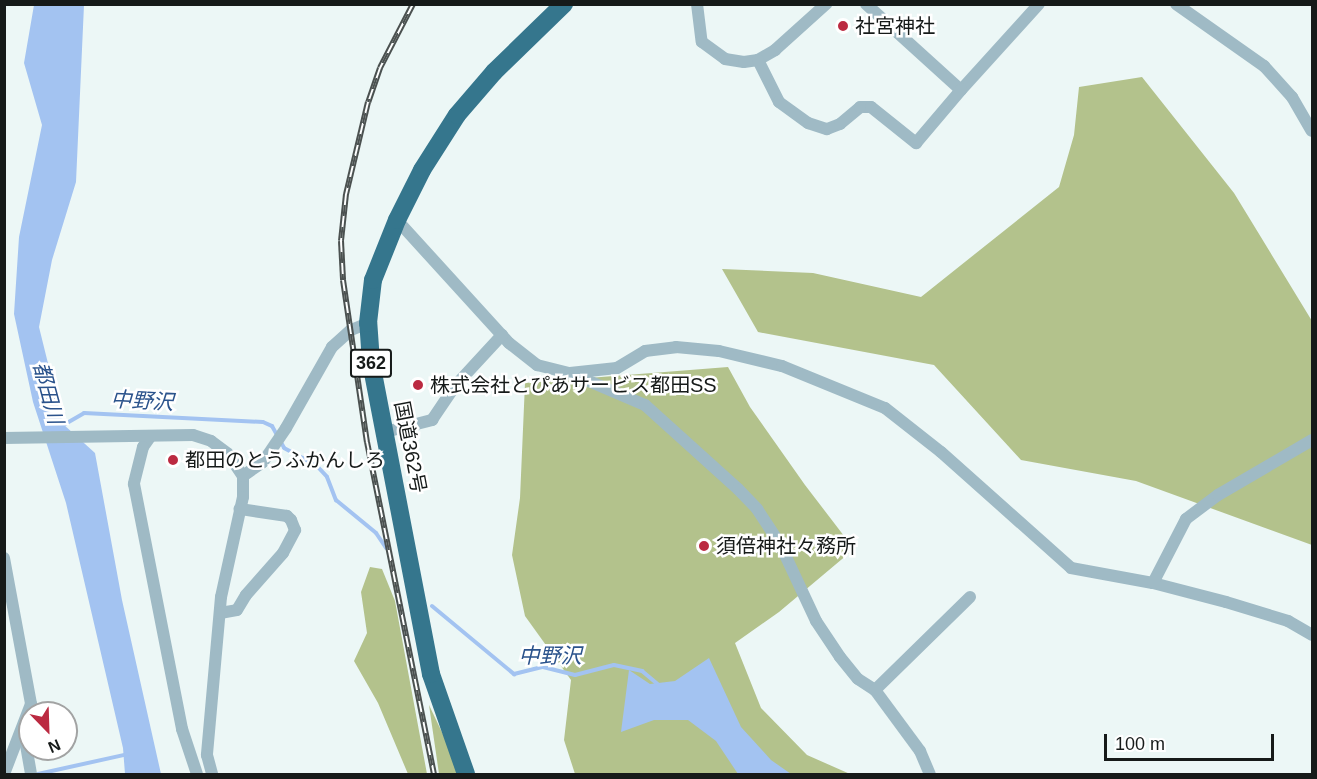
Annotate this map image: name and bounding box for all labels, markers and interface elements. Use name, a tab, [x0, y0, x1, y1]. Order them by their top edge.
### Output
place label: 社宮神社	[855, 14, 935, 38]
marker: 社宮神社	[836, 19, 850, 33]
road number: 362	[348, 348, 394, 378]
water label: 都田川	[28, 359, 68, 427]
place label: 株式会社とぴあサービス都田SS	[430, 373, 717, 397]
marker: 株式会社とぴあサービス都田SS	[411, 378, 425, 392]
water label: 中野沢	[110, 387, 174, 415]
street label: 国道362号	[389, 399, 431, 495]
place label: 都田のとうふかんしろ	[185, 448, 385, 472]
marker: 都田のとうふかんしろ	[166, 453, 180, 467]
place label: 須倍神社々務所	[716, 534, 856, 558]
marker: 須倍神社々務所	[697, 539, 711, 553]
water label: 中野沢	[519, 643, 581, 669]
north arrow	[18, 701, 78, 761]
scale bar	[1107, 722, 1276, 760]
text: 100 m	[1115, 734, 1165, 754]
text: N	[46, 736, 63, 756]

